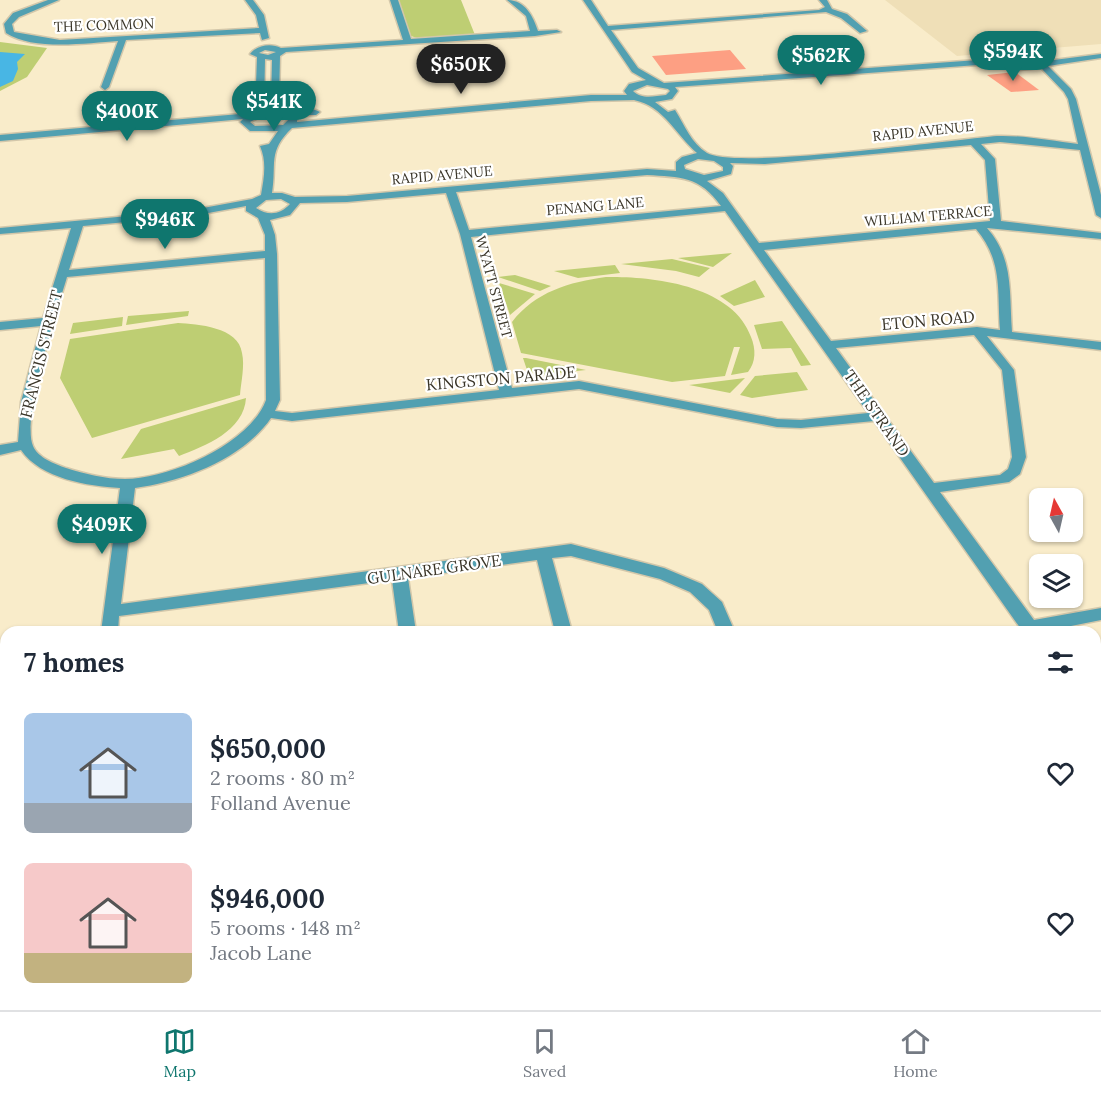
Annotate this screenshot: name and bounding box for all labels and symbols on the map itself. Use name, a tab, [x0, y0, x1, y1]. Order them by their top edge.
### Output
street label: THE COMMON	[54, 14, 155, 36]
pin: $594K	[971, 31, 1055, 82]
pin: $562K	[779, 35, 863, 86]
pin: $650K	[419, 44, 503, 95]
pin: $541K	[232, 81, 316, 132]
pin: $400K	[85, 91, 169, 142]
street label: RAPID AVENUE	[872, 117, 975, 145]
street label: RAPID AVENUE	[391, 162, 494, 188]
street label: PENANG LANE	[545, 193, 645, 219]
pin: $946K	[123, 199, 207, 250]
street label: WILLIAM TERRACE	[863, 201, 993, 231]
street label: WYATT STREET	[472, 234, 516, 340]
street label: FRANCIS STREET	[15, 288, 67, 420]
street label: ETON ROAD	[880, 306, 976, 334]
street label: KINGSTON PARADE	[425, 361, 577, 395]
street label: THE STRAND	[840, 366, 914, 460]
north arrow	[1029, 488, 1083, 542]
pin: $409K	[60, 504, 144, 555]
street label: GULNARE GROVE	[366, 550, 502, 588]

